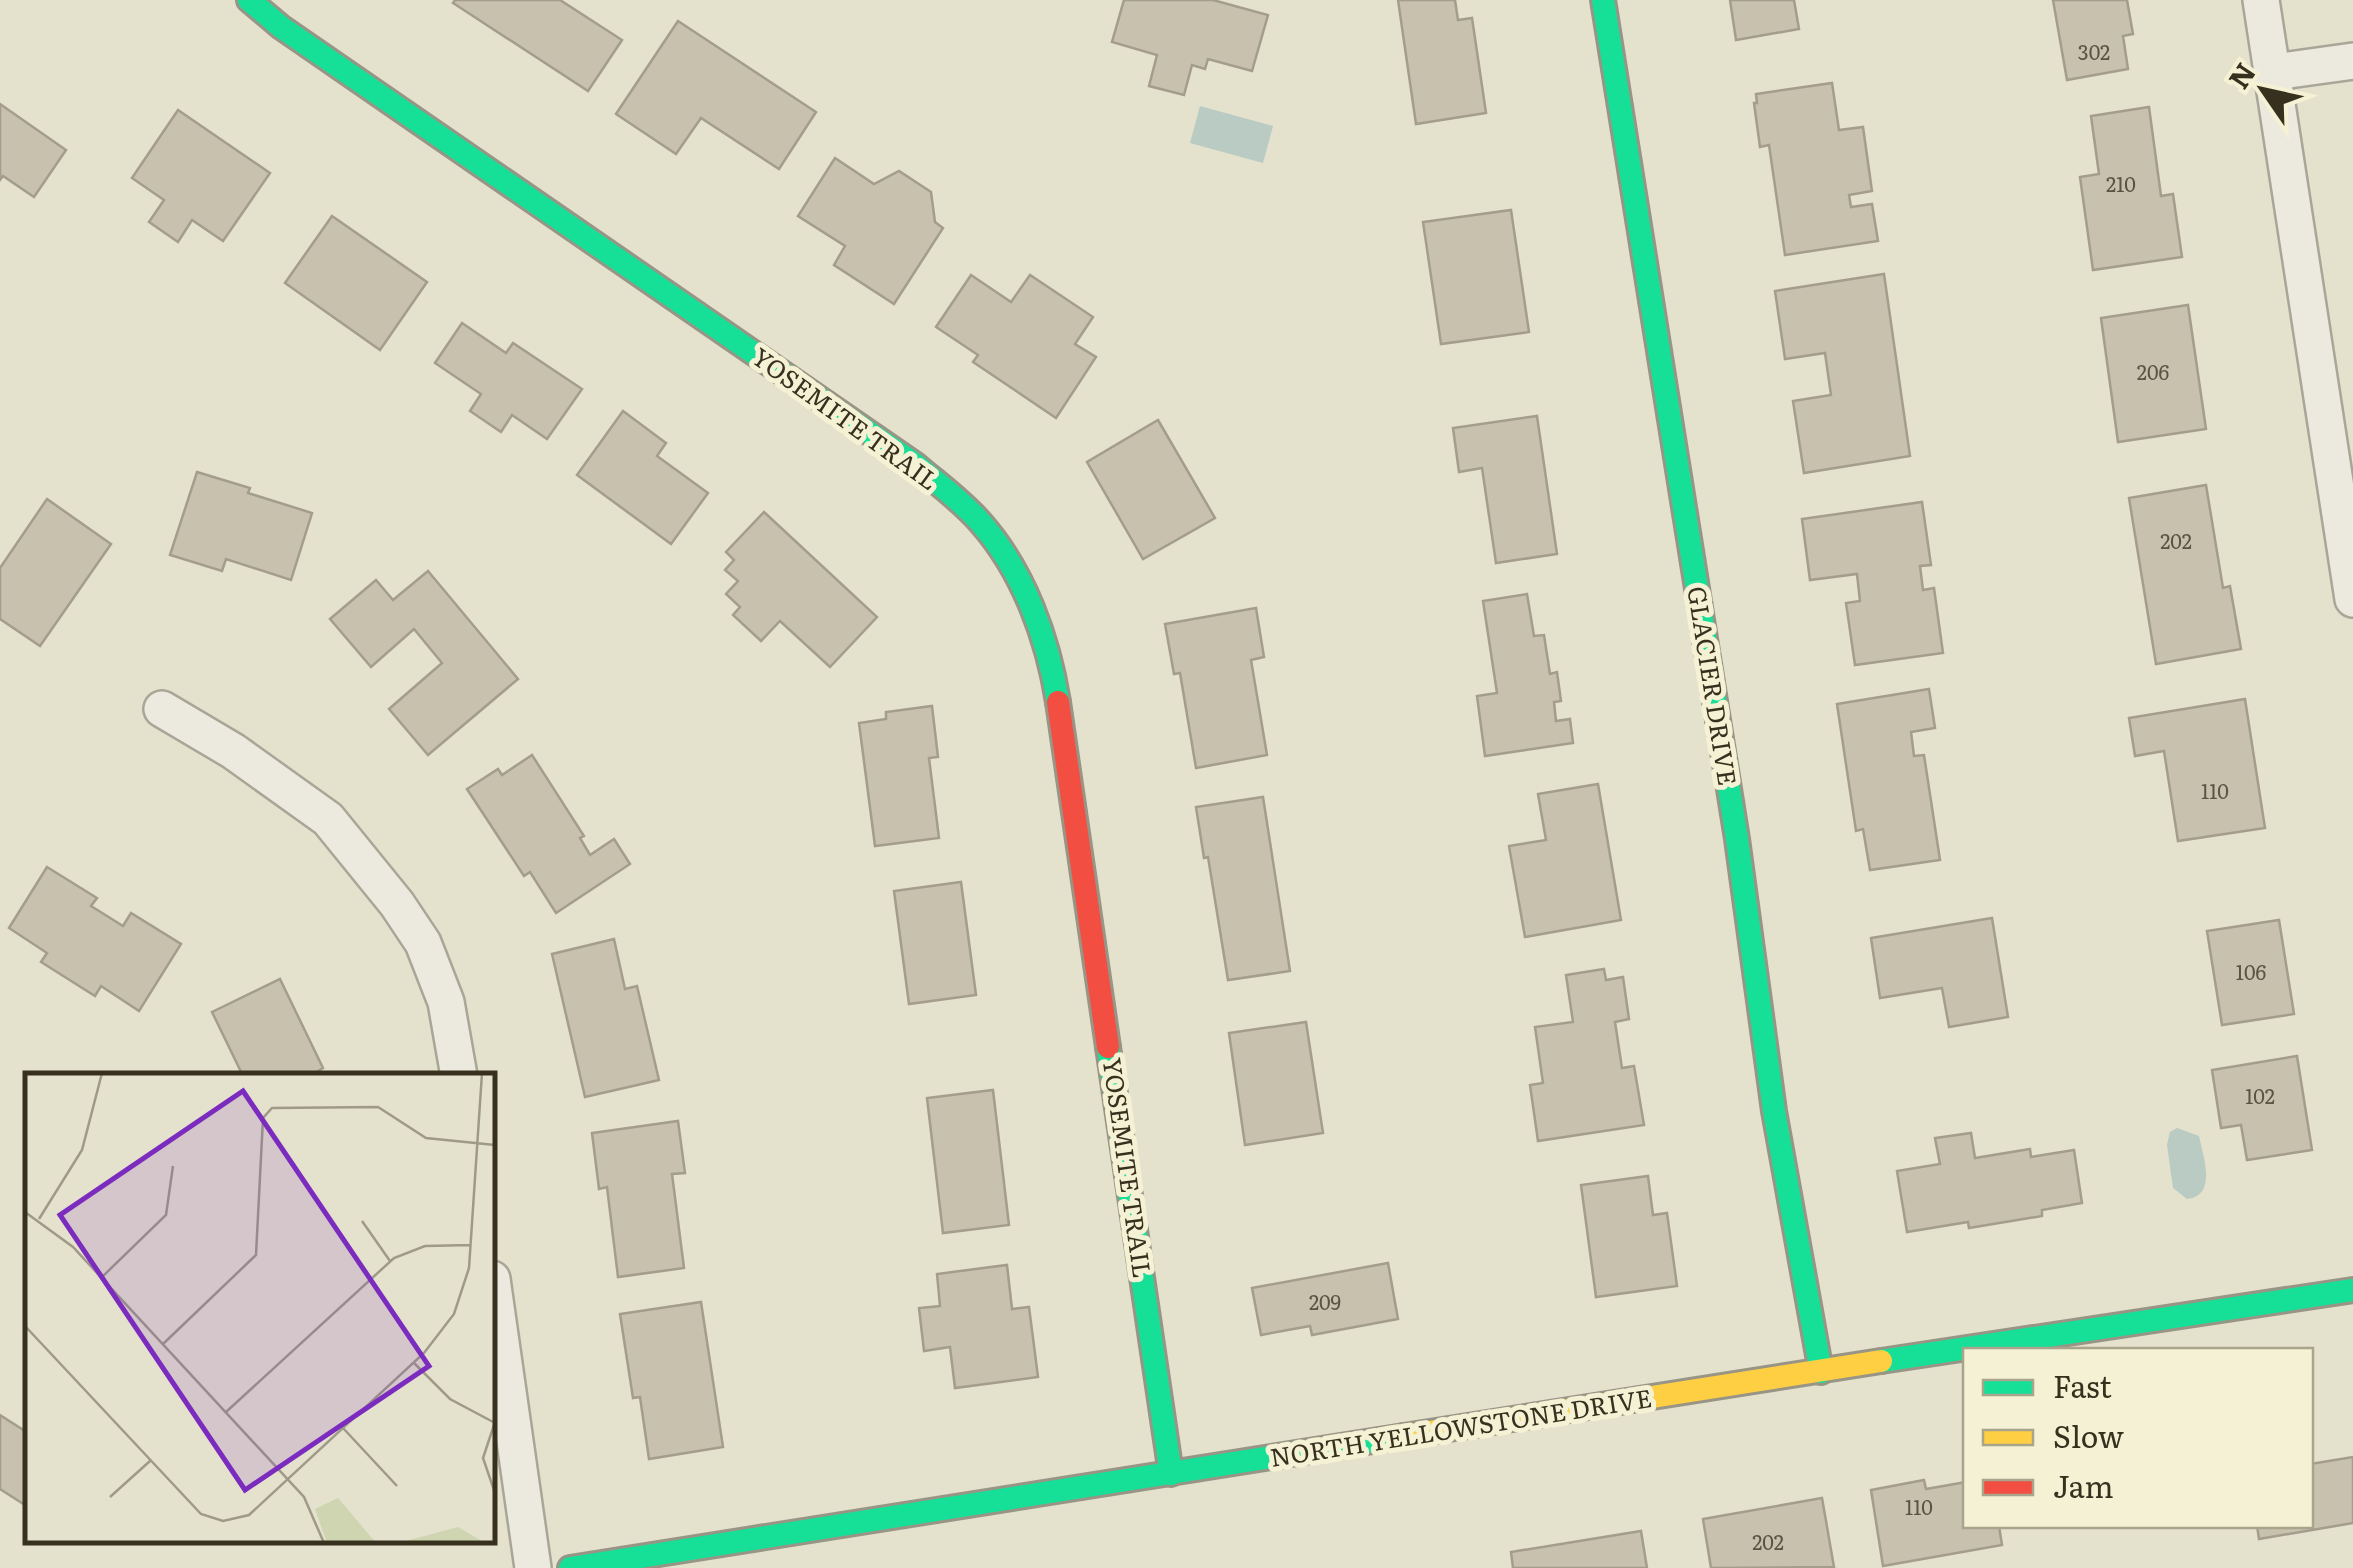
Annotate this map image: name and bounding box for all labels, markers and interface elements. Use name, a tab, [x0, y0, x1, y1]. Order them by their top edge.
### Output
house number: 302	[2078, 36, 2110, 66]
north arrow	[2213, 40, 2313, 140]
text: N	[2217, 53, 2265, 96]
house number: 210	[2106, 168, 2136, 198]
street label: YOSEMITE TRAIL	[745, 337, 947, 498]
house number: 206	[2137, 356, 2169, 386]
house number: 202	[2160, 525, 2192, 555]
street label: GLACIER DRIVE	[1679, 584, 1747, 788]
house number: 110	[2201, 775, 2229, 805]
house number: 106	[2236, 956, 2266, 986]
street label: YOSEMITE TRAIL	[1095, 1055, 1162, 1280]
inset map	[25, 1073, 495, 1543]
house number: 102	[2245, 1080, 2275, 1110]
house number: 209	[1309, 1286, 1341, 1316]
legend	[1963, 1348, 2313, 1528]
text: Fast	[2053, 1363, 2112, 1407]
street label: NORTH YELLOWSTONE DRIVE	[1267, 1378, 1654, 1475]
text: Slow	[2053, 1413, 2124, 1457]
text: Jam	[2053, 1463, 2113, 1507]
house number: 110	[1905, 1491, 1933, 1521]
house number: 202	[1752, 1526, 1784, 1556]

